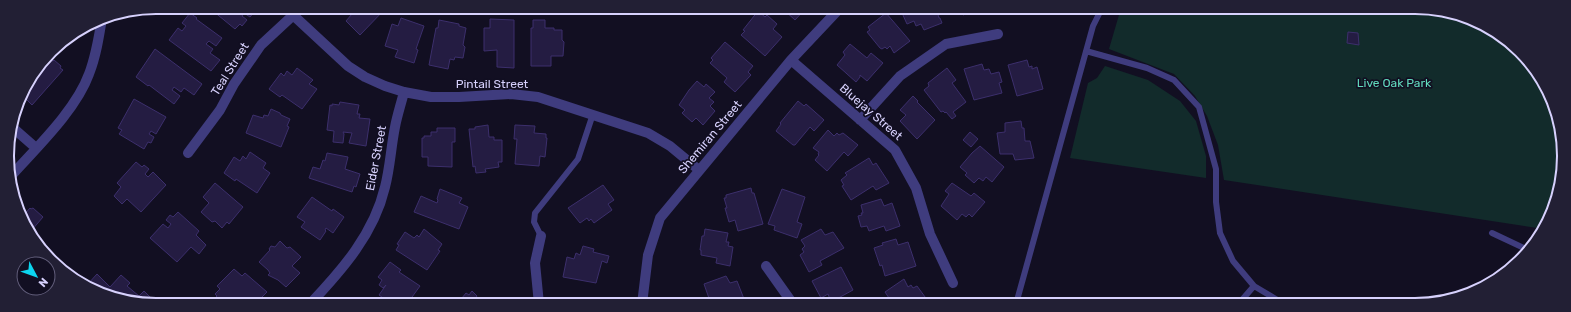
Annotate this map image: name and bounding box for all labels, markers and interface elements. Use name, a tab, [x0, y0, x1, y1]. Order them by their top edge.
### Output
street label: Teal Street	[208, 40, 252, 98]
park label: Live Oak Park	[1357, 76, 1432, 90]
street label: Pintail Street	[456, 77, 529, 91]
street label: Bluejay Street	[837, 81, 905, 143]
street label: Shemiran Street	[675, 97, 745, 176]
street label: Eider Street	[363, 124, 389, 192]
north arrow	[16, 256, 56, 296]
text: N	[36, 275, 51, 290]

